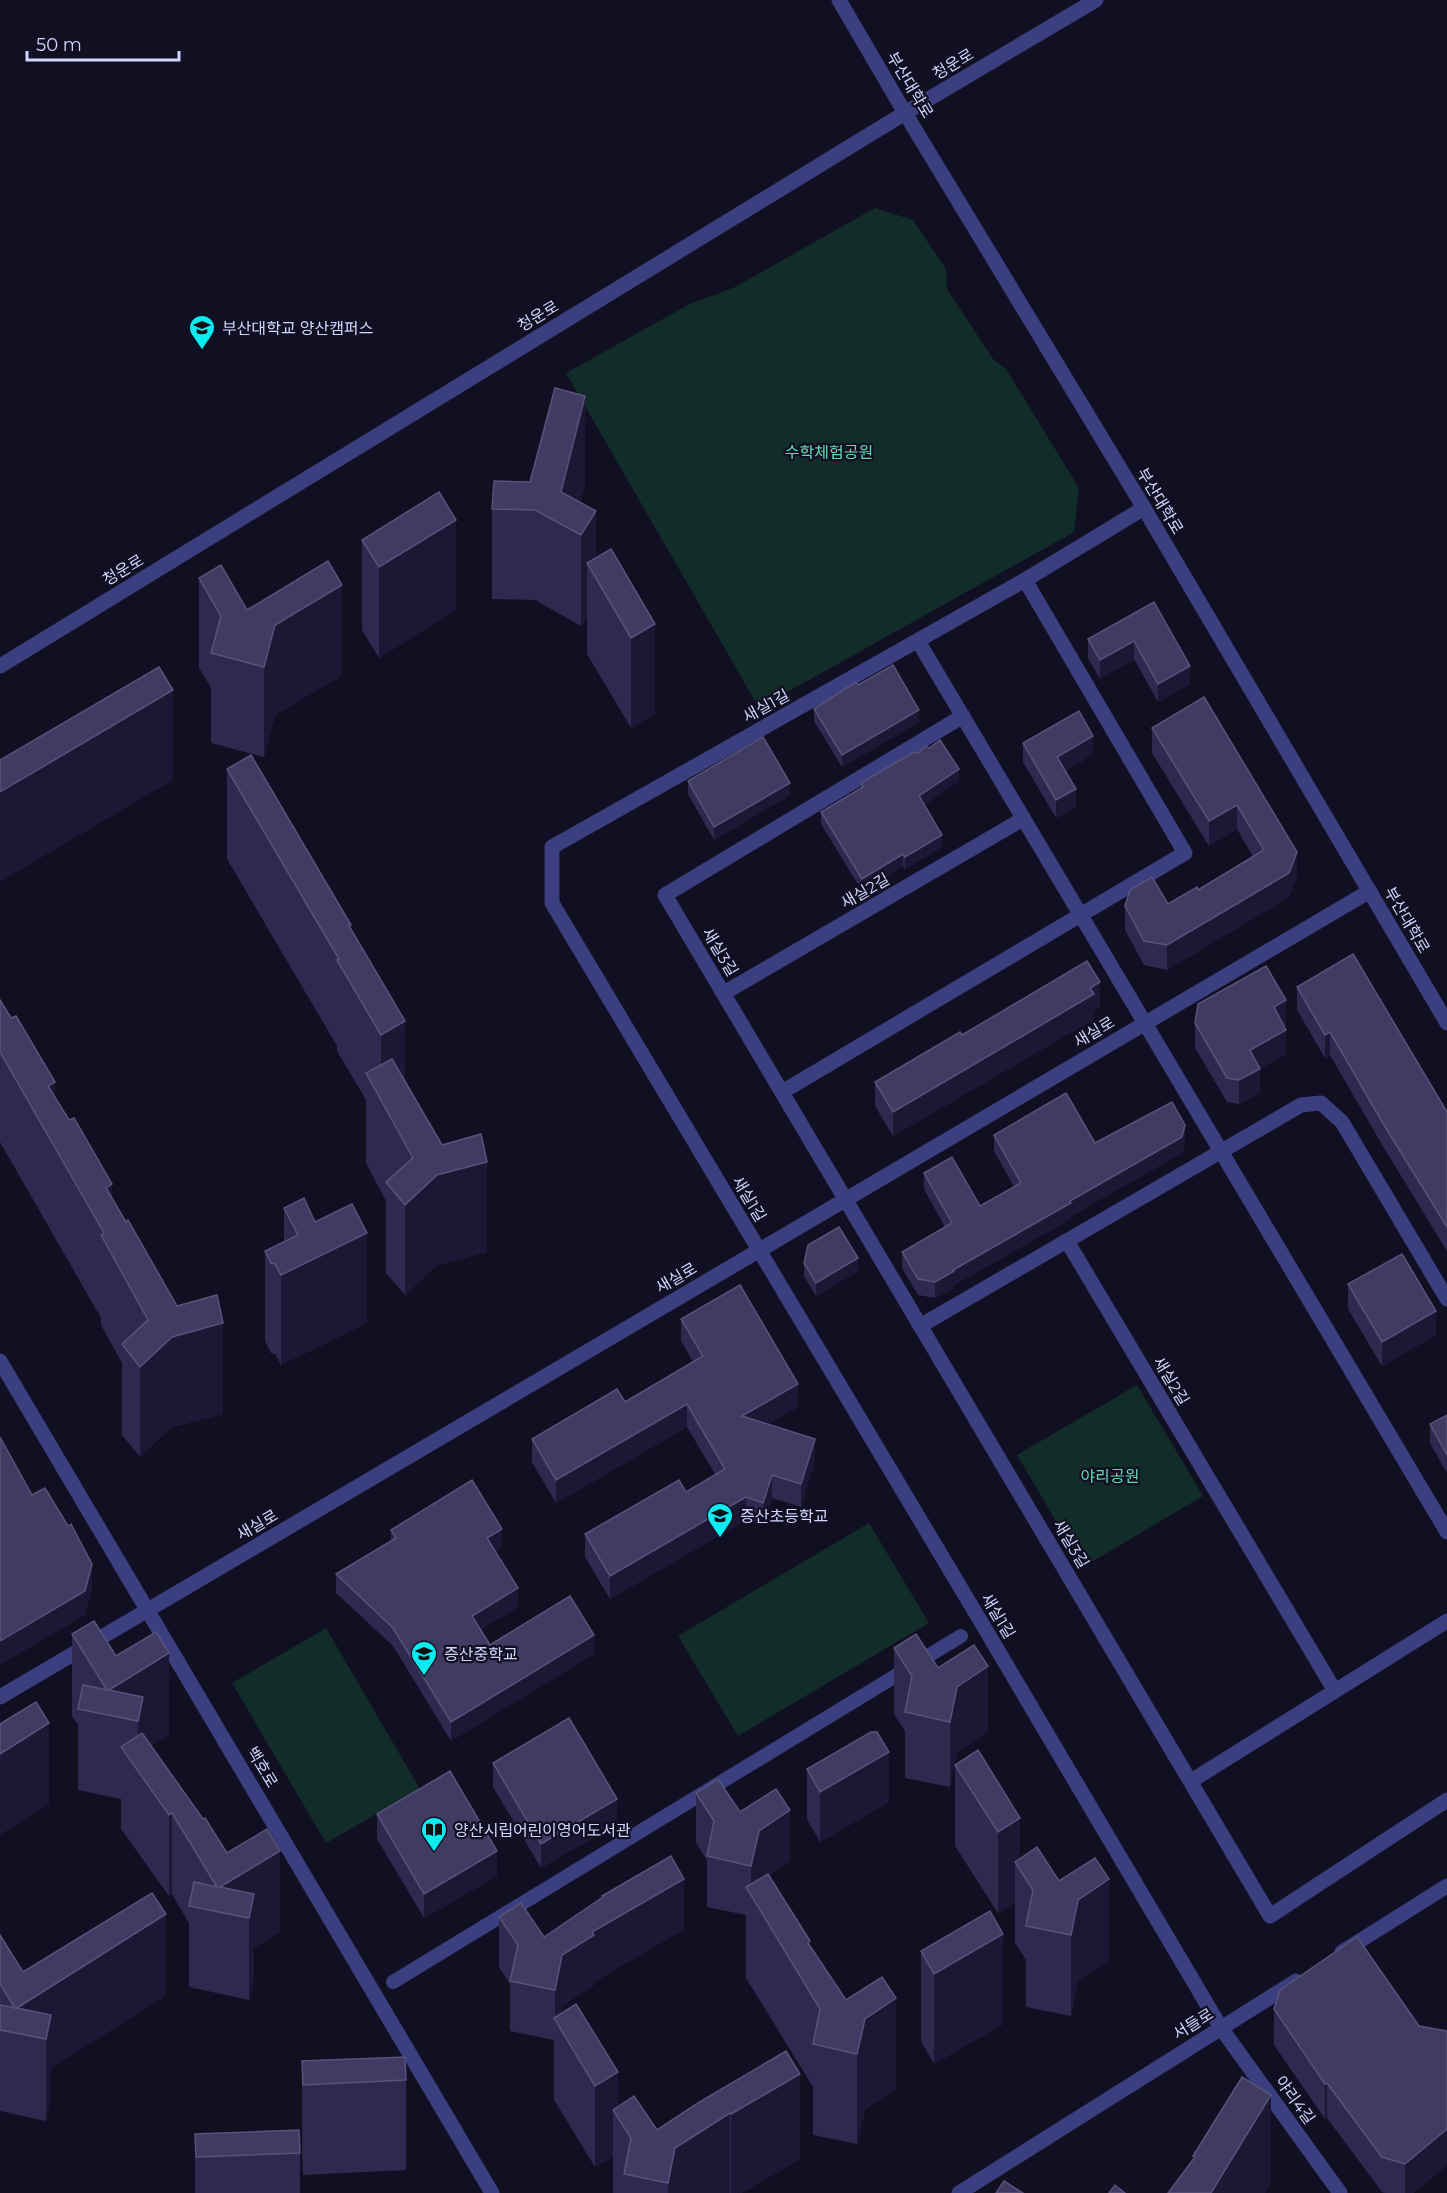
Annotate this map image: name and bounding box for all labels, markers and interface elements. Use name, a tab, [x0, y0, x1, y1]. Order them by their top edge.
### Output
scale bar	[27, 24, 178, 62]
text: 50 m	[36, 34, 82, 56]
street label: 청운로	[929, 44, 977, 84]
street label: 부산대학로	[883, 49, 937, 122]
street label: 청운로	[514, 296, 562, 336]
school or university icon: 부산대학교 양산캠퍼스	[187, 313, 217, 351]
place label: 부산대학교 양산캠퍼스	[222, 319, 373, 338]
park label: 수학체험공원	[785, 443, 873, 462]
street label: 부산대학로	[1133, 465, 1187, 538]
street label: 청운로	[99, 550, 147, 590]
street label: 새실1길	[740, 686, 792, 726]
street label: 새실2길	[837, 869, 893, 913]
street label: 부산대학로	[1380, 883, 1434, 957]
street label: 새실3길	[698, 924, 742, 980]
street label: 새실로	[1070, 1012, 1118, 1052]
street label: 새실1길	[728, 1173, 770, 1225]
street label: 새실로	[652, 1259, 700, 1297]
street label: 새실2길	[1149, 1353, 1193, 1409]
park label: 야리공원	[1081, 1467, 1139, 1486]
school or university icon: 증산초등학교	[705, 1501, 735, 1539]
street label: 새실로	[233, 1506, 281, 1544]
place label: 증산초등학교	[740, 1507, 828, 1526]
street label: 새실3길	[1049, 1516, 1093, 1572]
street label: 새실1길	[977, 1590, 1019, 1642]
school or university icon: 증산중학교	[409, 1639, 439, 1677]
place label: 증산중학교	[444, 1645, 518, 1664]
street label: 백호로	[242, 1743, 282, 1791]
library icon: 양산시립어린이영어도서관	[419, 1815, 449, 1853]
place label: 양산시립어린이영어도서관	[454, 1821, 631, 1840]
street label: 서들로	[1169, 2004, 1217, 2044]
street label: 야리4길	[1271, 2072, 1319, 2128]

